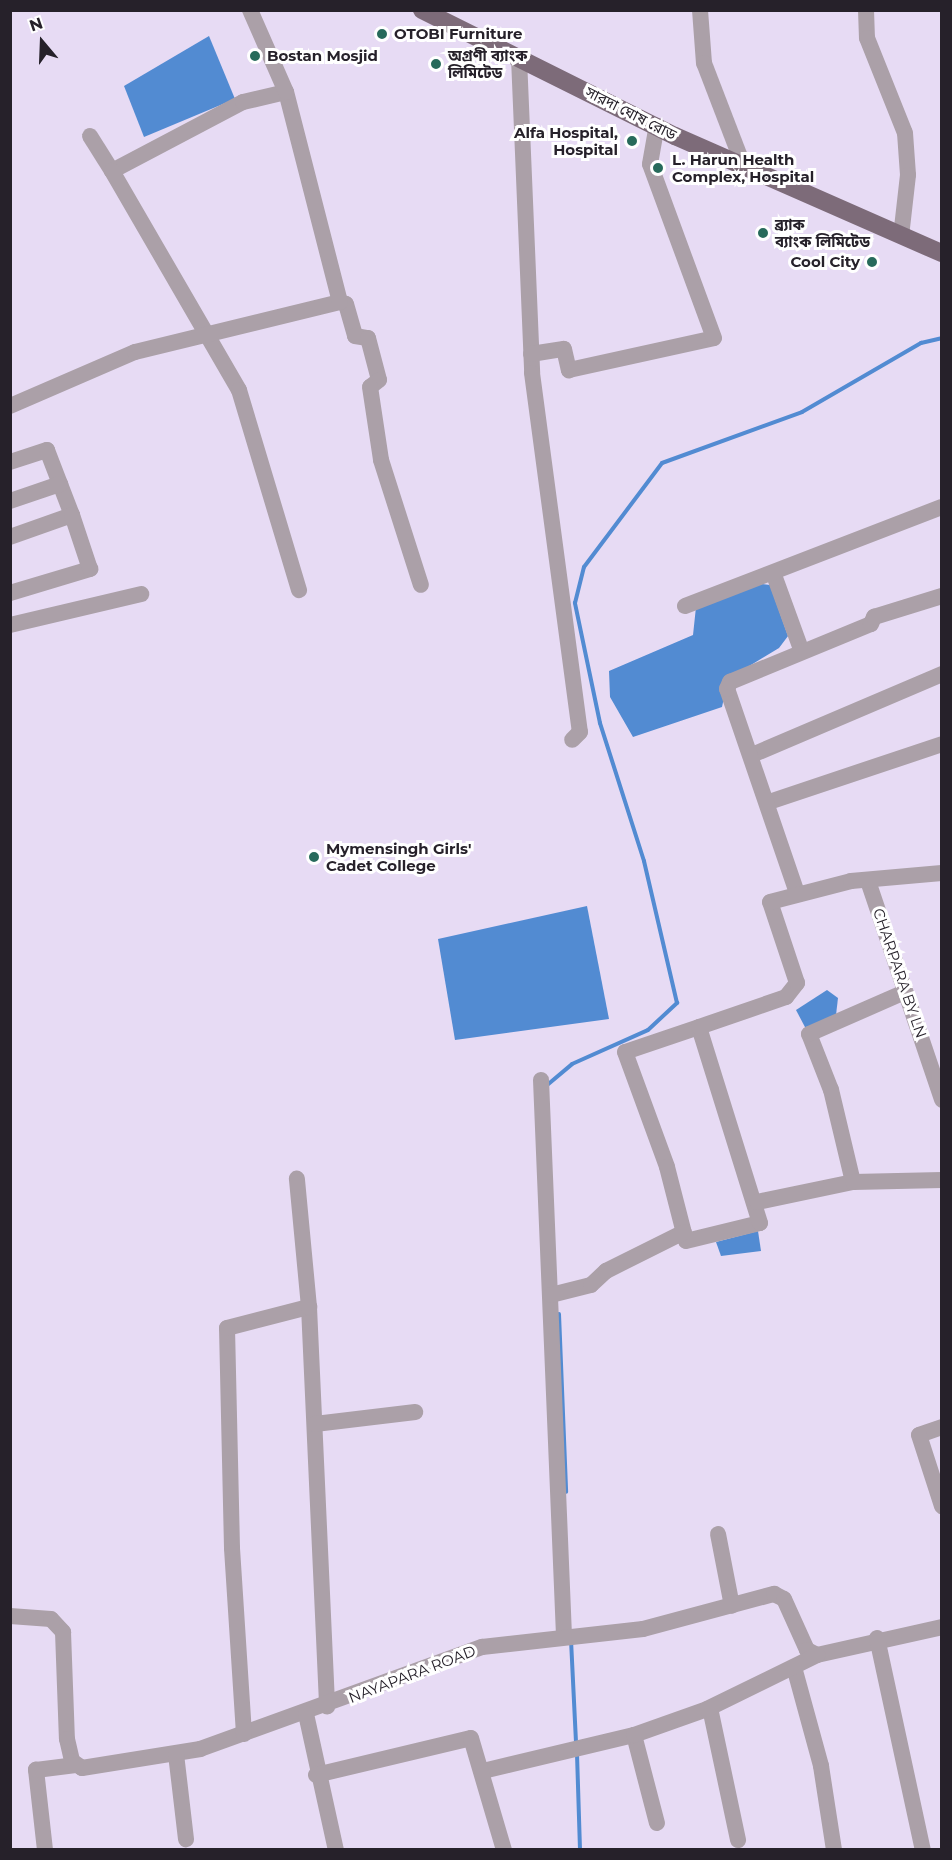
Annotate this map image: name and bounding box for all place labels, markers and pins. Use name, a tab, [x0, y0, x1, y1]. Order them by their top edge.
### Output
place label: OTOBI Furniture	[394, 25, 523, 43]
marker: OTOBI Furniture	[375, 27, 389, 41]
place label: অগ্রণী ব্যাংক লিমিটেড	[448, 46, 527, 81]
place label: Bostan Mosjid	[267, 47, 378, 65]
marker: Bostan Mosjid	[248, 49, 262, 63]
marker: অগ্রণী ব্যাংক লিমিটেড	[429, 57, 443, 71]
place label: Alfa Hospital, Hospital	[514, 123, 618, 158]
marker: Alfa Hospital, Hospital	[623, 132, 641, 150]
place label: L. Harun Health Complex, Hospital	[672, 150, 814, 185]
marker: L. Harun Health Complex, Hospital	[649, 159, 667, 177]
place label: ব্র্যাক ব্যাংক লিমিটেড	[775, 215, 870, 250]
marker: ব্র্যাক ব্যাংক লিমিটেড	[756, 226, 770, 240]
place label: Cool City	[791, 253, 860, 271]
marker: Cool City	[865, 255, 879, 269]
place label: Mymensingh Girls' Cadet College	[326, 839, 471, 874]
marker: Mymensingh Girls' Cadet College	[307, 850, 321, 864]

